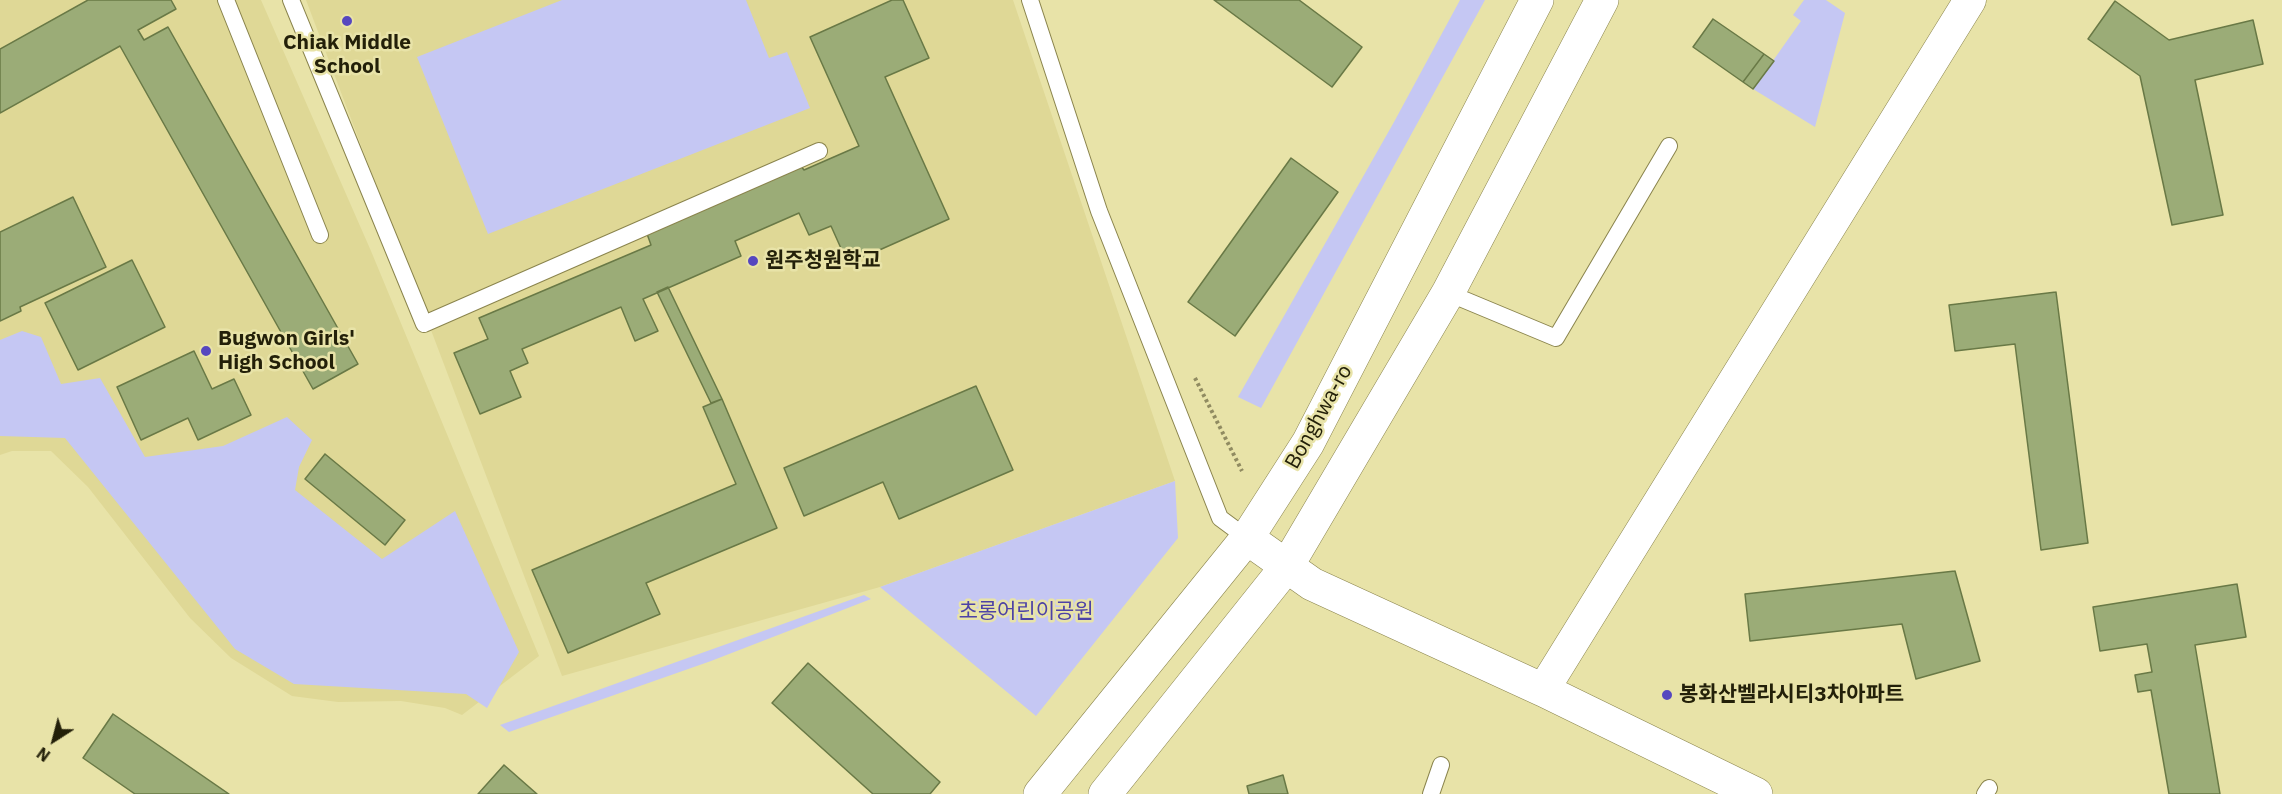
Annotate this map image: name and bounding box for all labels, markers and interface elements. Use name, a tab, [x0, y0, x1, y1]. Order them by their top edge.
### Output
marker: Chiak Middle School	[340, 14, 354, 28]
place label: Chiak Middle School	[283, 30, 411, 80]
place label: 원주청원학교	[765, 248, 881, 274]
marker: 원주청원학교	[746, 254, 760, 268]
place label: Bugwon Girls' High School	[218, 326, 355, 376]
marker: Bugwon Girls' High School	[199, 344, 213, 358]
street label: Bonghwa-ro	[1280, 361, 1358, 473]
park label: 초롱어린이공원	[958, 599, 1094, 625]
place label: 봉화산벨라시티3차아파트	[1679, 682, 1904, 708]
marker: 봉화산벨라시티3차아파트	[1660, 688, 1674, 702]
north arrow	[24, 710, 84, 770]
text: N	[33, 743, 54, 766]

